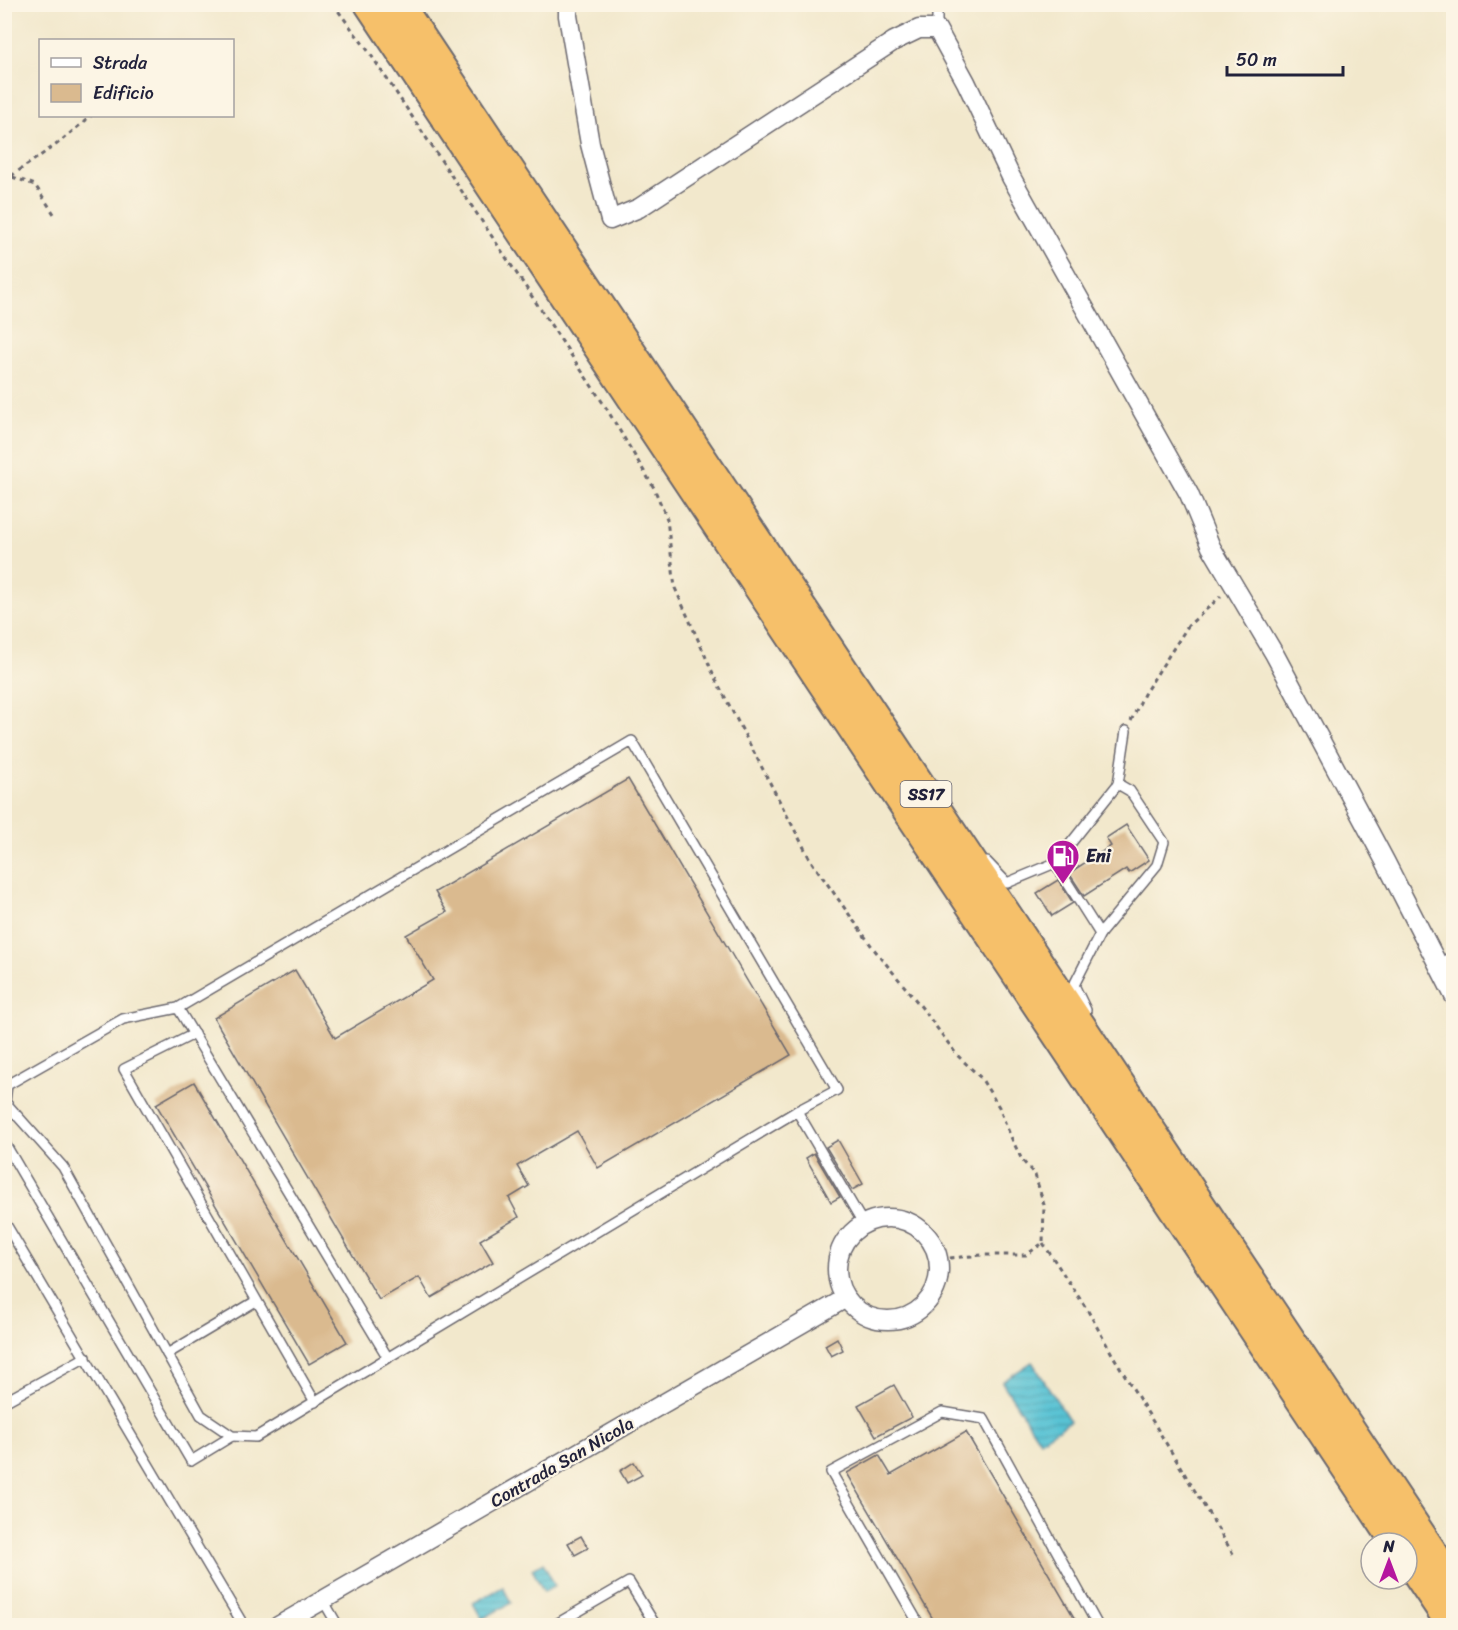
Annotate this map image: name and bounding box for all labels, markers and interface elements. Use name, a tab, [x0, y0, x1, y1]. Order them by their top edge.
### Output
legend	[39, 39, 234, 117]
scale bar	[1227, 39, 1342, 77]
text: 50 m	[1236, 44, 1277, 76]
text: Strada	[93, 47, 148, 79]
text: Edificio	[93, 77, 154, 109]
road number: SS17	[900, 781, 952, 807]
fuel station icon: Eni	[1045, 838, 1081, 885]
place label: Eni	[1086, 840, 1112, 872]
street label: Contrada San Nicola	[484, 1408, 640, 1516]
north arrow	[1359, 1531, 1419, 1591]
text: N	[1382, 1532, 1395, 1561]

